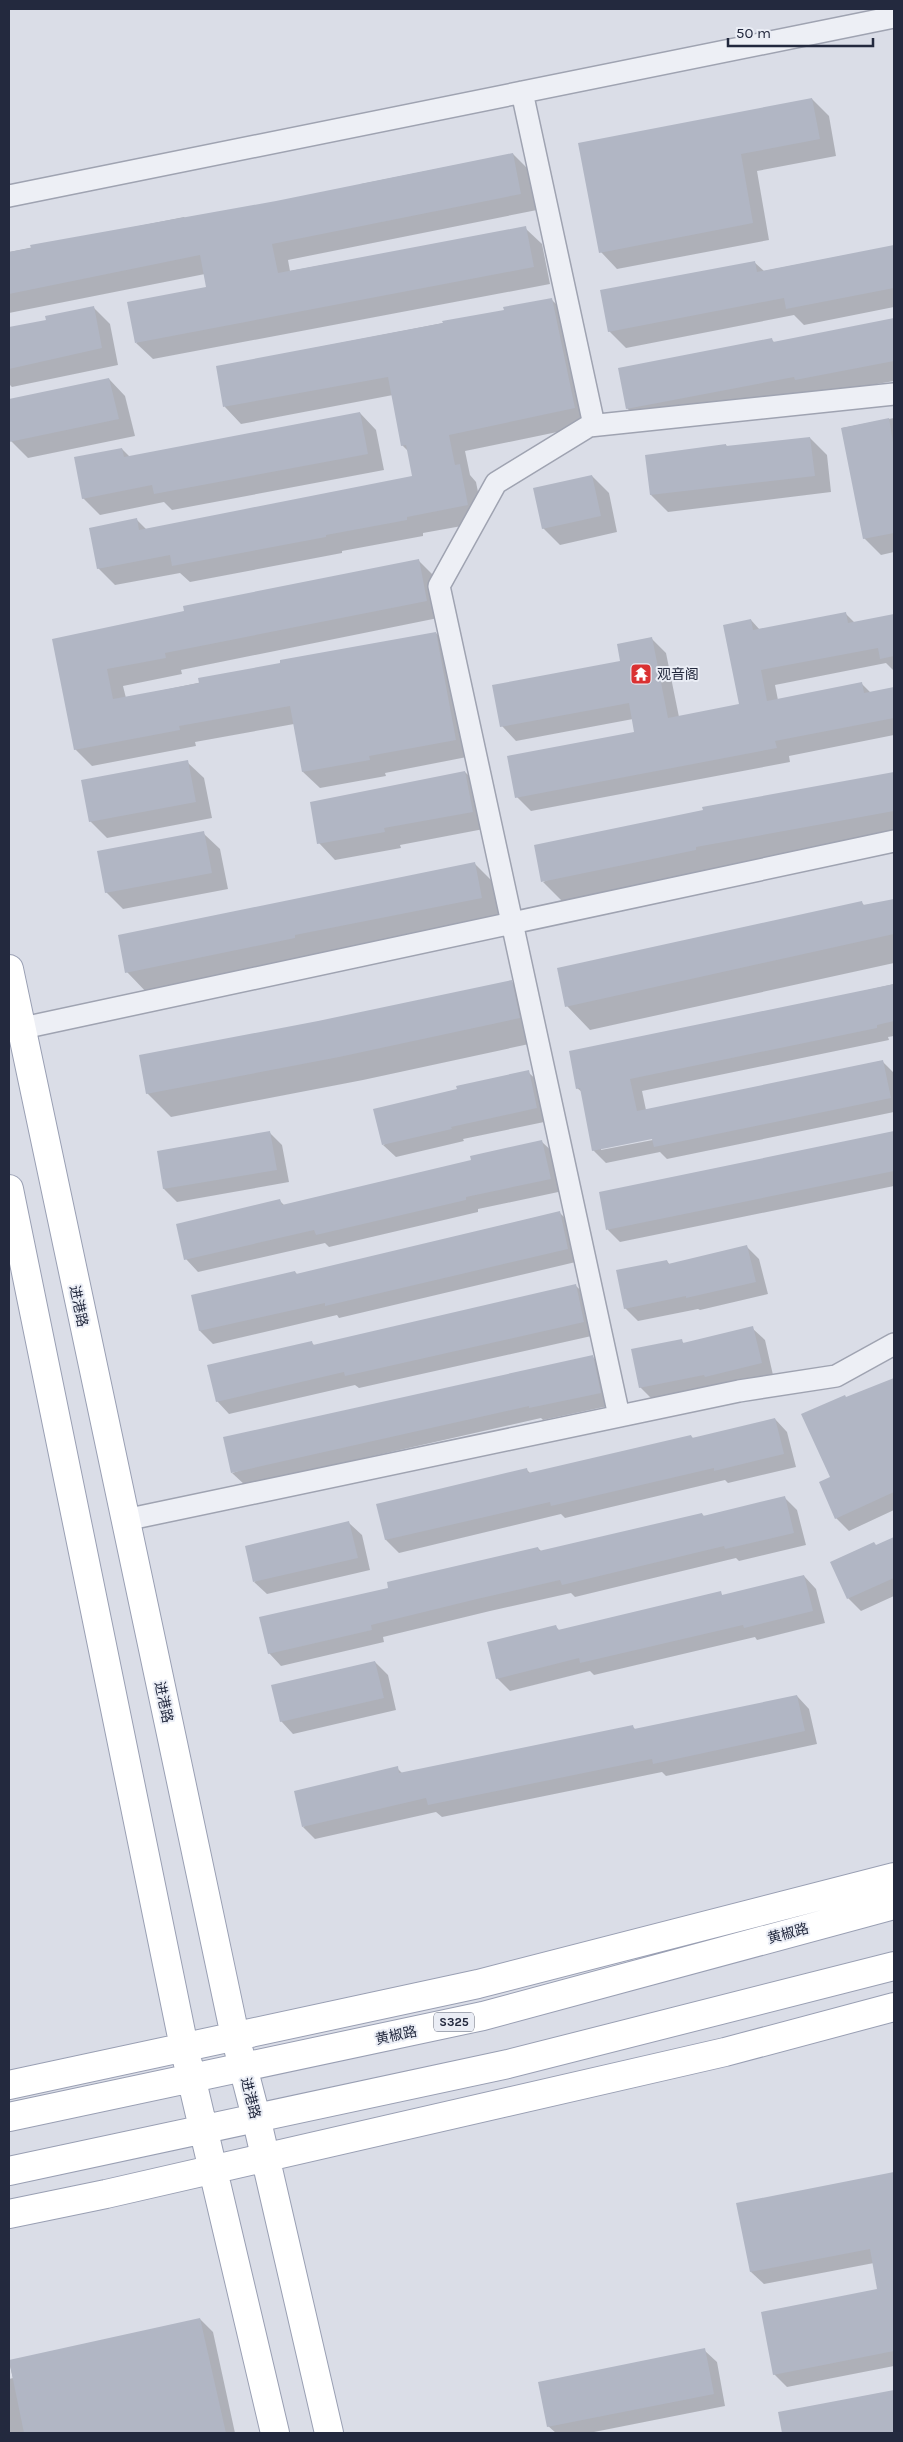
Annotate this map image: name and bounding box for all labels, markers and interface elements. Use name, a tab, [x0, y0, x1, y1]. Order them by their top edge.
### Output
scale bar	[728, 15, 873, 47]
text: 50 m	[736, 24, 771, 42]
temple icon: 观音阁	[629, 662, 653, 686]
place label: 观音阁	[657, 666, 699, 683]
street label: 进港路	[66, 1284, 91, 1328]
street label: 进港路	[151, 1680, 176, 1724]
street label: 黄椒路	[766, 1920, 811, 1947]
road number: S325	[434, 2012, 474, 2031]
street label: 黄椒路	[374, 2023, 418, 2048]
street label: 进港路	[237, 2076, 264, 2121]

